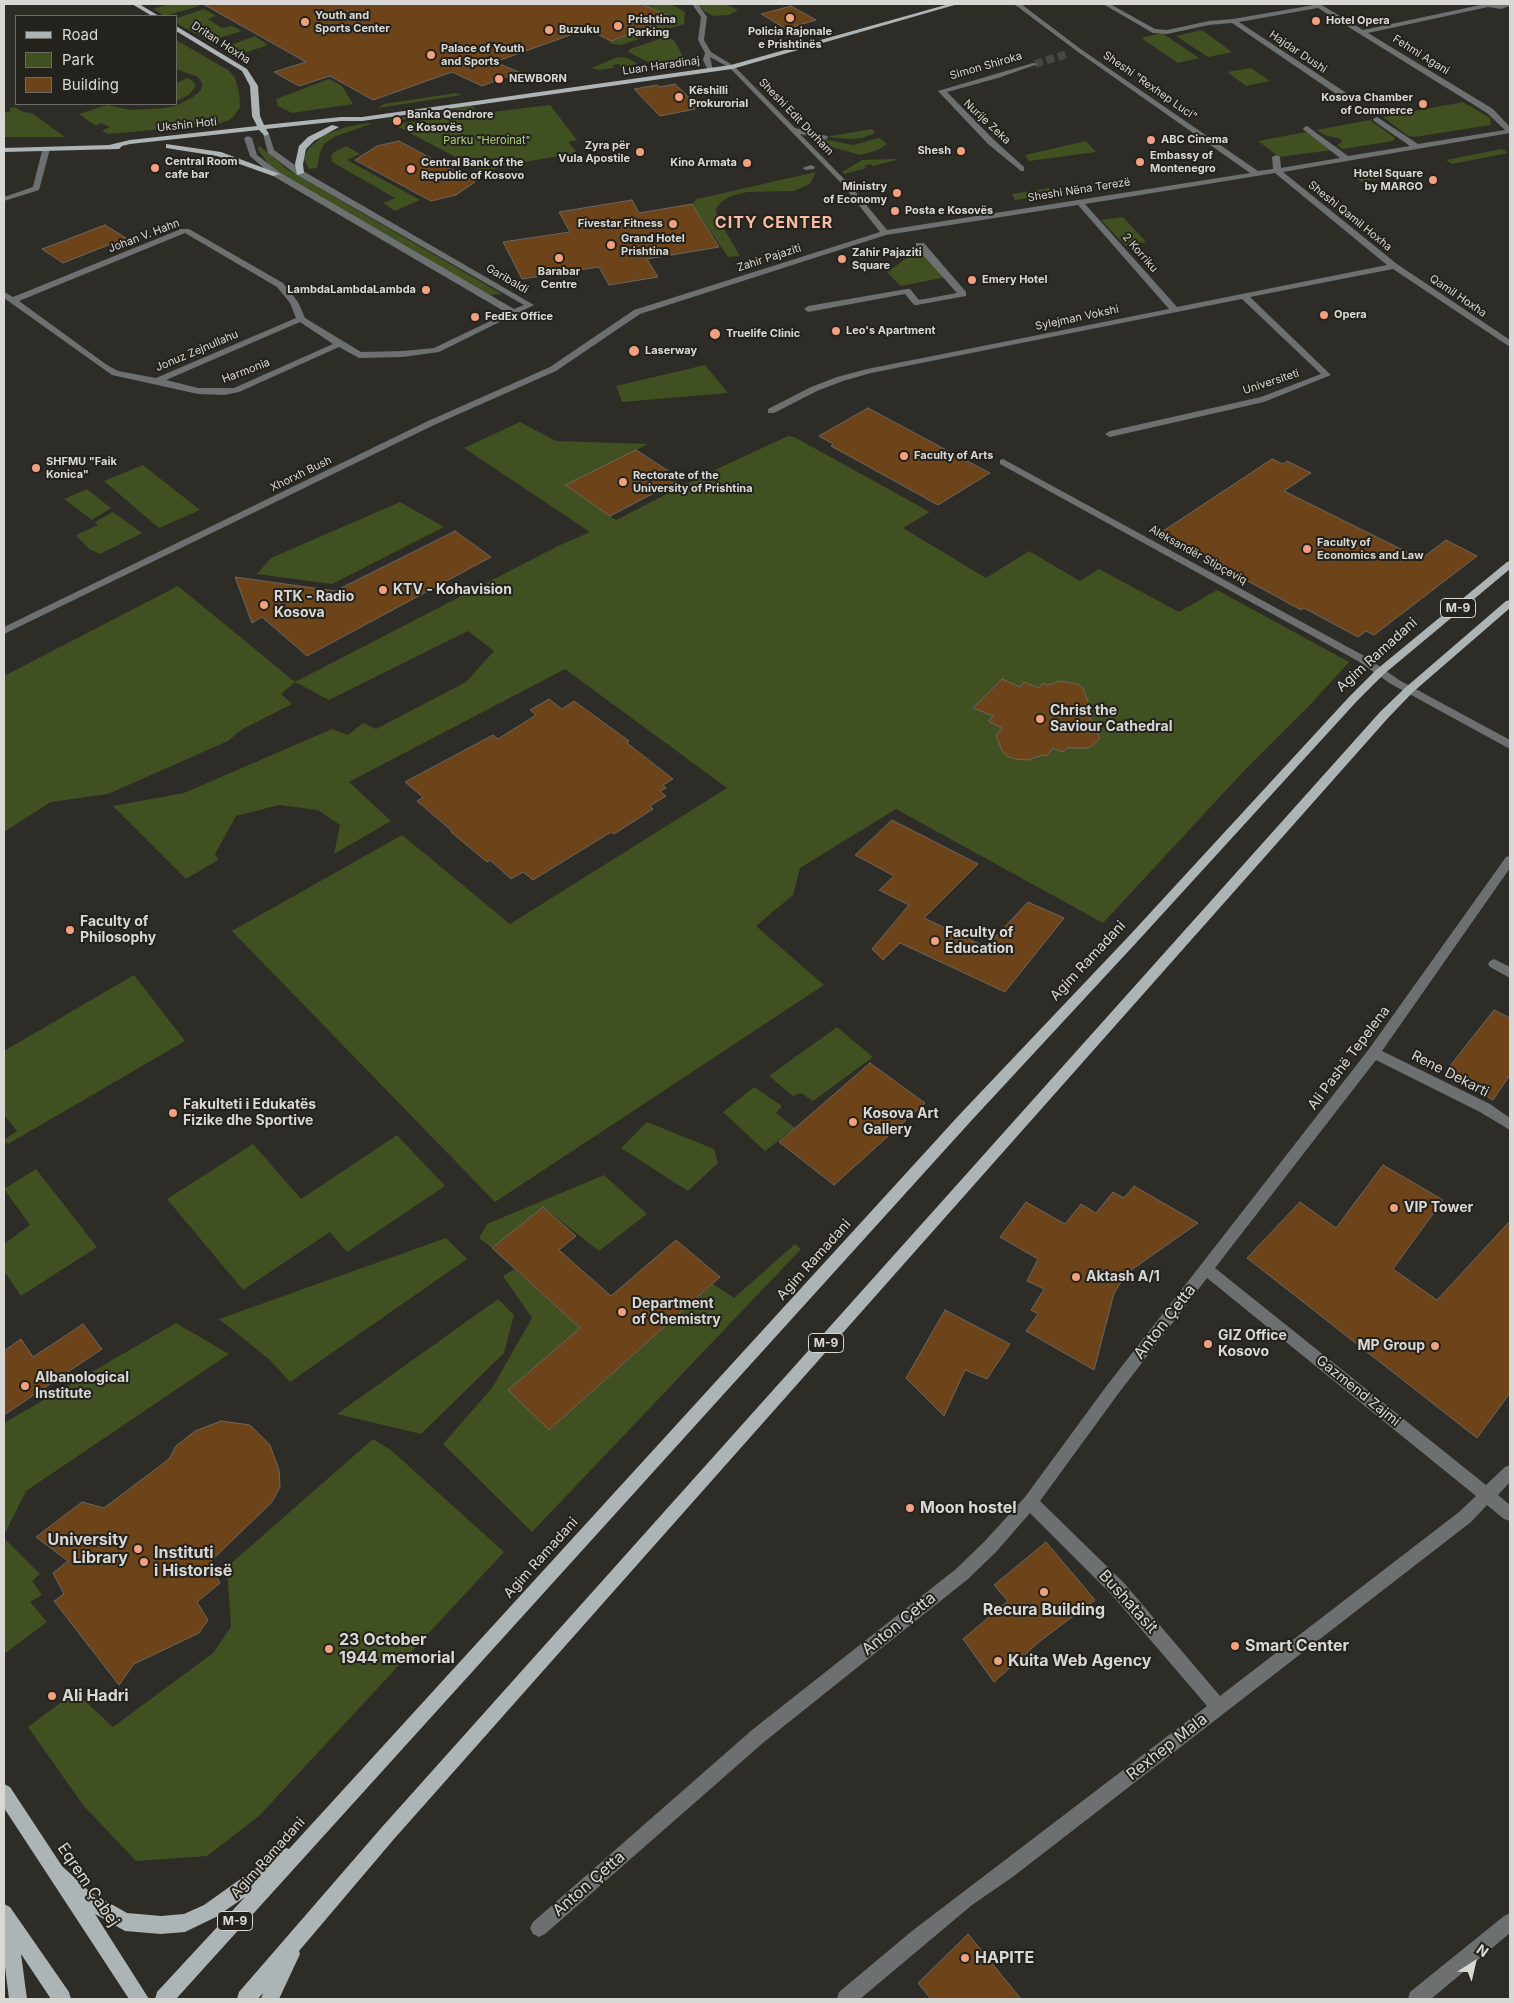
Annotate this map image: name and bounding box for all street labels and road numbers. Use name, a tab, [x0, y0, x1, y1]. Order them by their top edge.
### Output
street label: Dritan Hoxha	[189, 19, 253, 67]
street label: Hajdar Dushi	[1267, 28, 1329, 76]
street label: Fehmi Agani	[1390, 32, 1452, 78]
street label: Simon Shiroka	[948, 49, 1024, 83]
street label: Sheshi "Rexhep Luci"	[1100, 49, 1200, 123]
street label: Luan Haradinaj	[622, 54, 700, 78]
street label: Sheshi Edit Durham	[756, 76, 836, 158]
street label: Nurije Zeka	[961, 97, 1013, 147]
street label: Ukshin Hoti	[157, 115, 217, 135]
street label: Sheshi Nëna Terezë	[1027, 175, 1131, 205]
street label: Sheshi Qamil Hoxha	[1305, 178, 1395, 254]
street label: Johan V. Hahn	[106, 216, 182, 256]
street label: 2 Korriku	[1120, 231, 1160, 275]
street label: Zahir Pajaziti	[735, 241, 803, 275]
street label: Garibaldi	[484, 262, 530, 296]
street label: Qamil Hoxha	[1427, 272, 1489, 320]
street label: Sylejman Vokshi	[1034, 303, 1120, 333]
street label: Jonuz Zejnullahu	[154, 328, 240, 374]
street label: Harmonia	[220, 356, 272, 386]
street label: Universiteti	[1241, 367, 1301, 397]
street label: Xhorxh Bush	[268, 453, 334, 495]
street label: Aleksandër Stipçeviq	[1147, 523, 1249, 587]
road number: M-9	[1440, 598, 1476, 618]
street label: Agim Ramadani	[1333, 614, 1421, 696]
street label: Agim Ramadani	[1047, 918, 1129, 1004]
street label: Ali Pashë Tepelena	[1305, 1003, 1393, 1113]
street label: Rene Dekarti	[1408, 1047, 1492, 1101]
street label: Agim Ramadani	[773, 1216, 855, 1304]
street label: Anton Çetta	[1130, 1281, 1200, 1363]
road number: M-9	[808, 1334, 844, 1352]
street label: Gazmend Zajmi	[1313, 1352, 1403, 1430]
street label: Agim Ramadani	[500, 1514, 582, 1602]
street label: Bushatasit	[1095, 1566, 1161, 1638]
street label: Anton Çetta	[858, 1588, 940, 1660]
street label: Rexhep Mala	[1123, 1710, 1211, 1784]
street label: Agim Ramadani	[227, 1814, 309, 1902]
street label: Eqrem Çabej	[53, 1840, 123, 1930]
street label: Anton Çetta	[549, 1847, 629, 1921]
road number: M-9	[218, 1912, 252, 1930]

